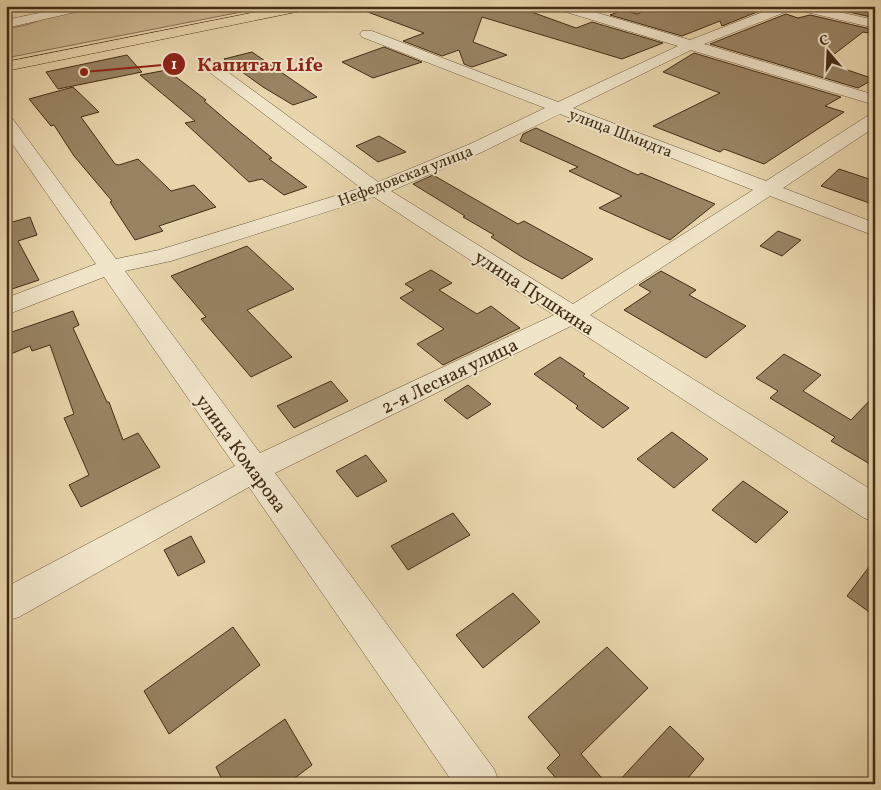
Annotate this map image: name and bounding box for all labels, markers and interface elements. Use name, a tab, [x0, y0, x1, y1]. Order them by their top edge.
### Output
north arrow	[804, 28, 854, 78]
text: С	[817, 31, 832, 52]
callout: Капитал Life	[162, 46, 333, 81]
text: Капитал Life	[197, 52, 323, 80]
text: 1	[171, 55, 177, 76]
street label: улица Шмидта	[565, 104, 675, 164]
street label: Нефедовская улица	[335, 141, 477, 213]
street label: улица Пушкина	[469, 245, 599, 342]
street label: 2-я Лесная улица	[377, 332, 523, 421]
street label: улица Комарова	[189, 390, 292, 519]

